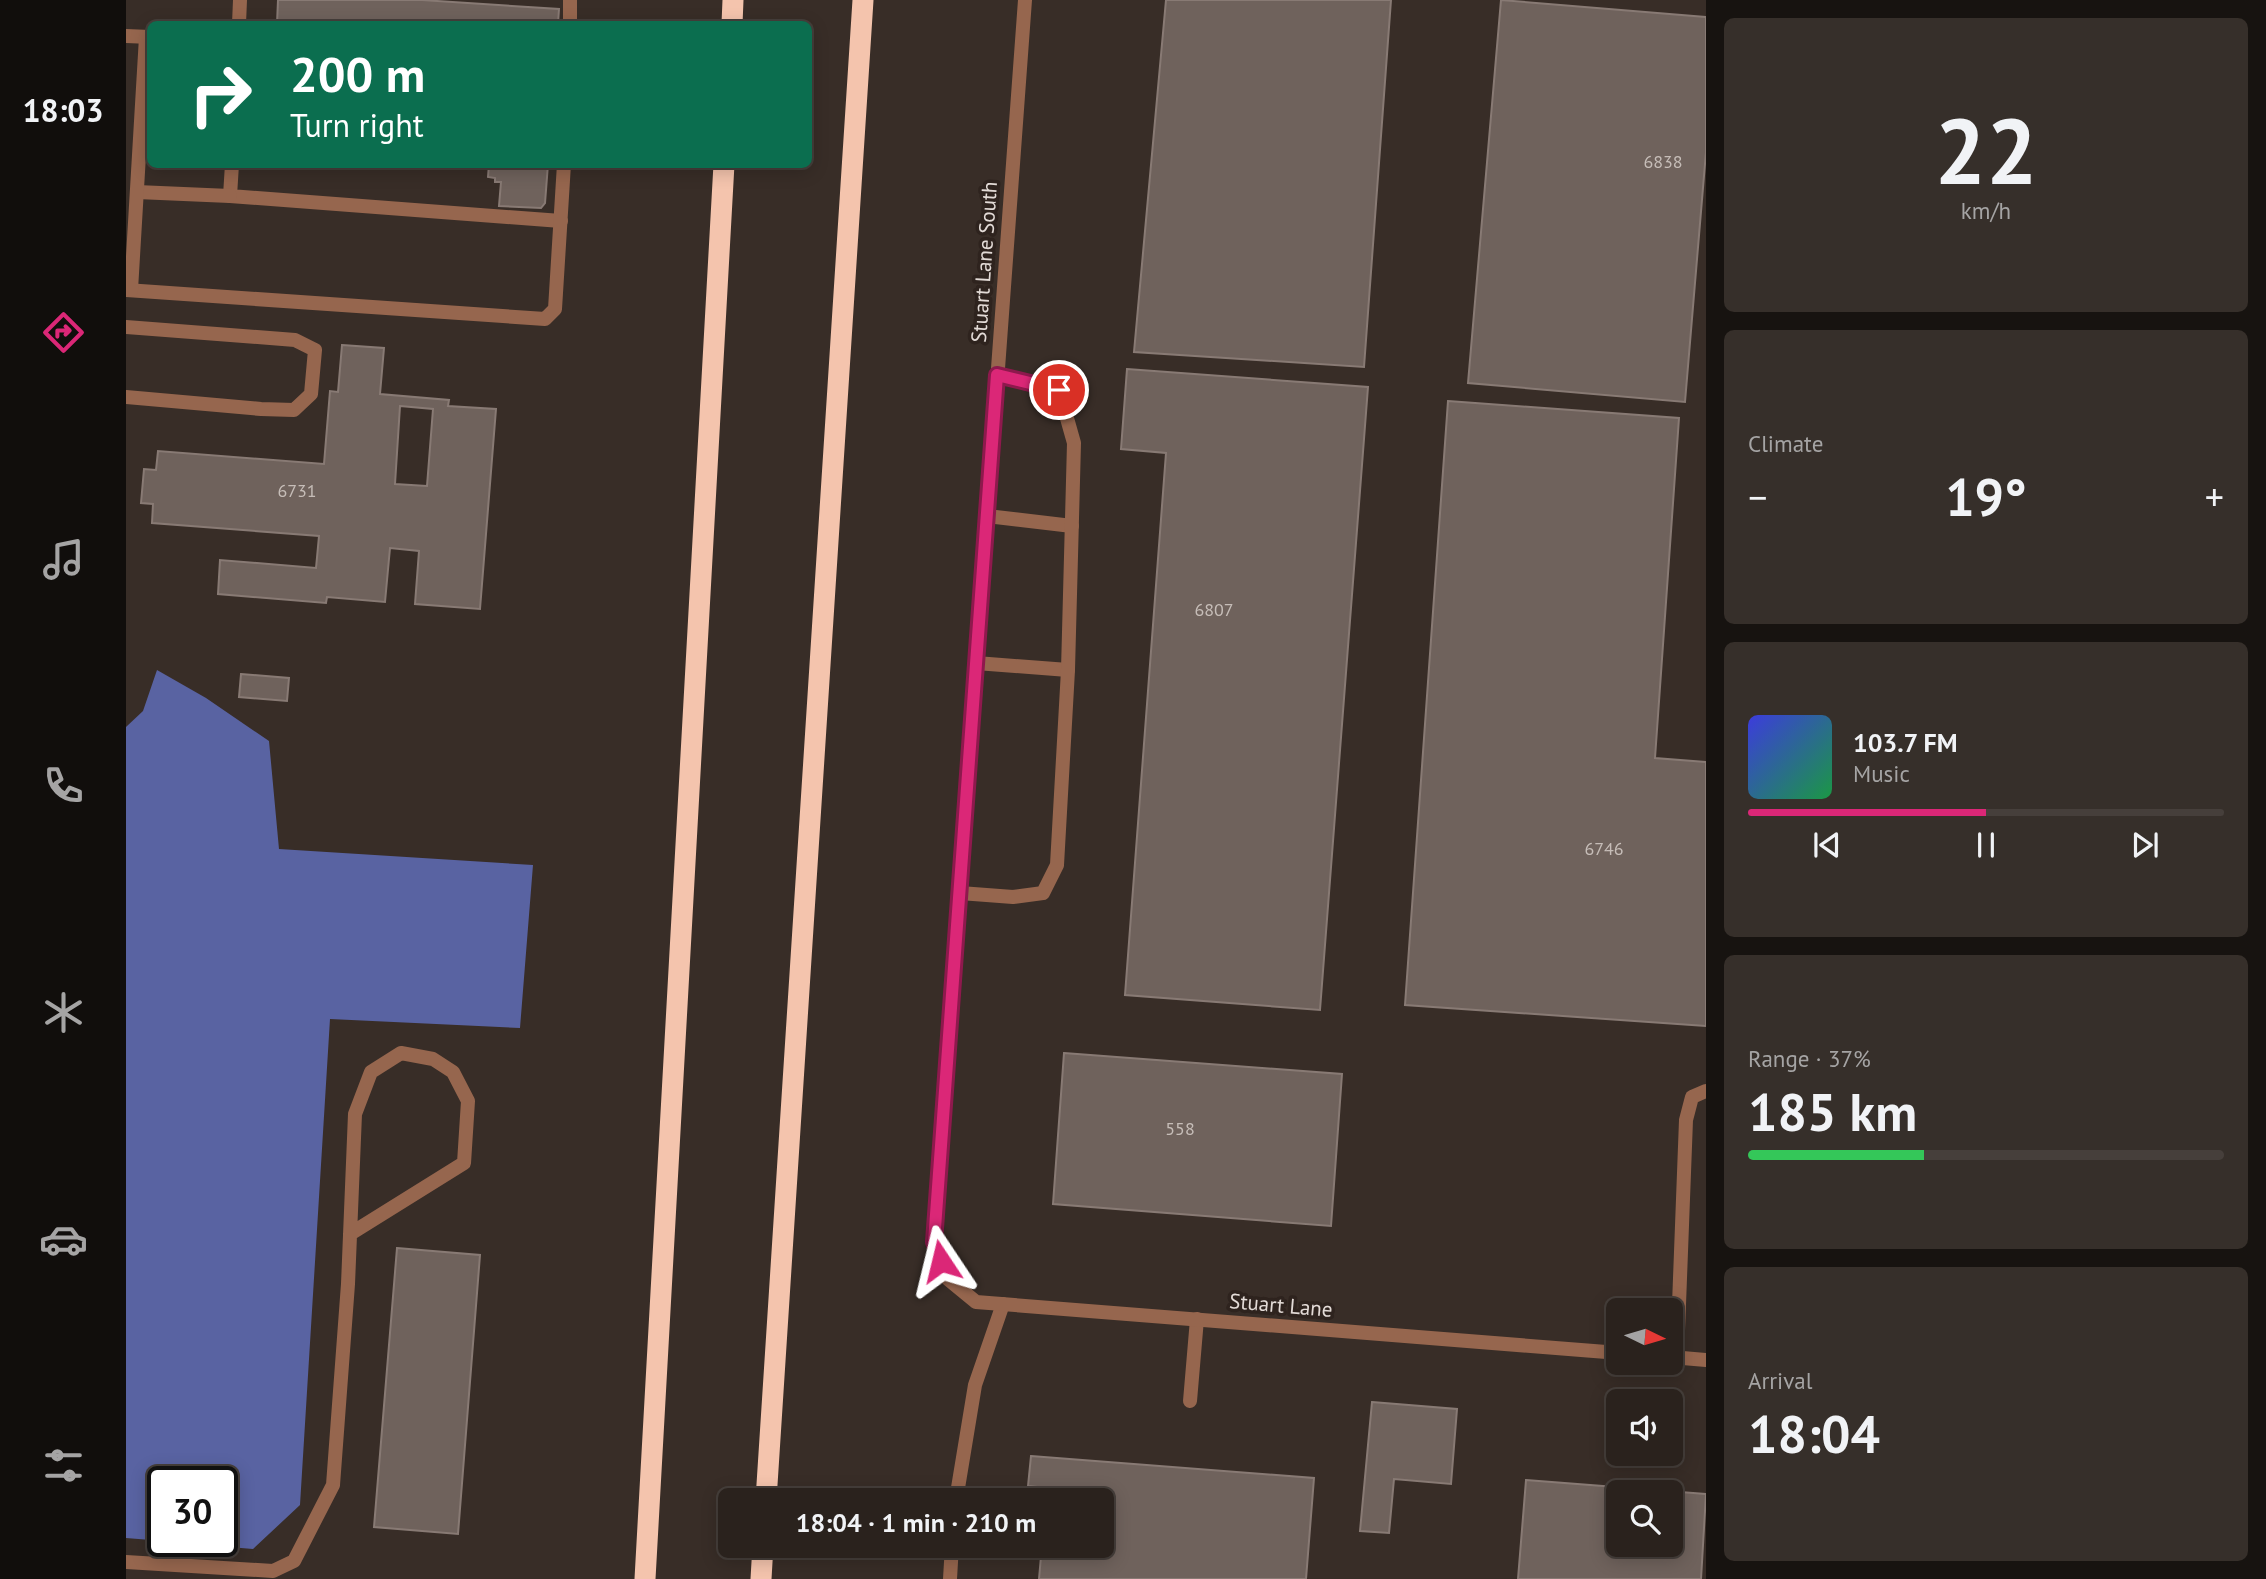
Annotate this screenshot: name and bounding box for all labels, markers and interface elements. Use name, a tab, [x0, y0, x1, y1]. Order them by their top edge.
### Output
text: 200 m	[290, 42, 425, 106]
icon: right	[175, 49, 266, 140]
text: 18:03	[22, 89, 104, 131]
text: 22	[1934, 91, 2038, 209]
text: Turn right	[290, 104, 424, 146]
house number: 6838	[1643, 150, 1683, 173]
street label: Stuart Lane South	[965, 181, 1003, 343]
text: km/h	[1961, 196, 2011, 225]
icon: directions	[39, 308, 88, 357]
pin	[1029, 360, 1089, 420]
icon: arrive	[1040, 371, 1078, 409]
text: Climate	[1748, 429, 1823, 458]
text: 19°	[1945, 463, 2027, 530]
text: −	[1748, 472, 1767, 521]
text: +	[2205, 472, 2224, 521]
house number: 6731	[277, 479, 317, 502]
icon: music	[39, 535, 88, 584]
house number: 6807	[1194, 598, 1234, 621]
text: 103.7 FM	[1853, 726, 1958, 759]
text: Music	[1853, 759, 1910, 788]
icon: phone	[39, 761, 88, 810]
icon: previous	[1808, 826, 1846, 864]
icon: pause	[1967, 826, 2005, 864]
icon: next	[2126, 826, 2164, 864]
house number: 6746	[1584, 837, 1624, 860]
icon: climate	[39, 988, 88, 1037]
text: Range · 37%	[1748, 1044, 1871, 1073]
text: 185 km	[1748, 1078, 1917, 1145]
house number: 558	[1165, 1117, 1195, 1140]
icon: car	[39, 1215, 88, 1264]
position arrow	[904, 1224, 978, 1298]
street label: Stuart Lane	[1228, 1287, 1334, 1323]
north arrow	[1606, 1298, 1684, 1376]
map controls	[1606, 1298, 1683, 1557]
text: Arrival	[1748, 1366, 1812, 1395]
button: sound	[1606, 1389, 1683, 1466]
text: 18:04	[1748, 1400, 1880, 1467]
icon: filters	[39, 1441, 88, 1490]
speed limit sign: 30	[147, 1466, 238, 1557]
button: search	[1606, 1480, 1683, 1557]
text: 18:04 · 1 min · 210 m	[796, 1506, 1036, 1539]

